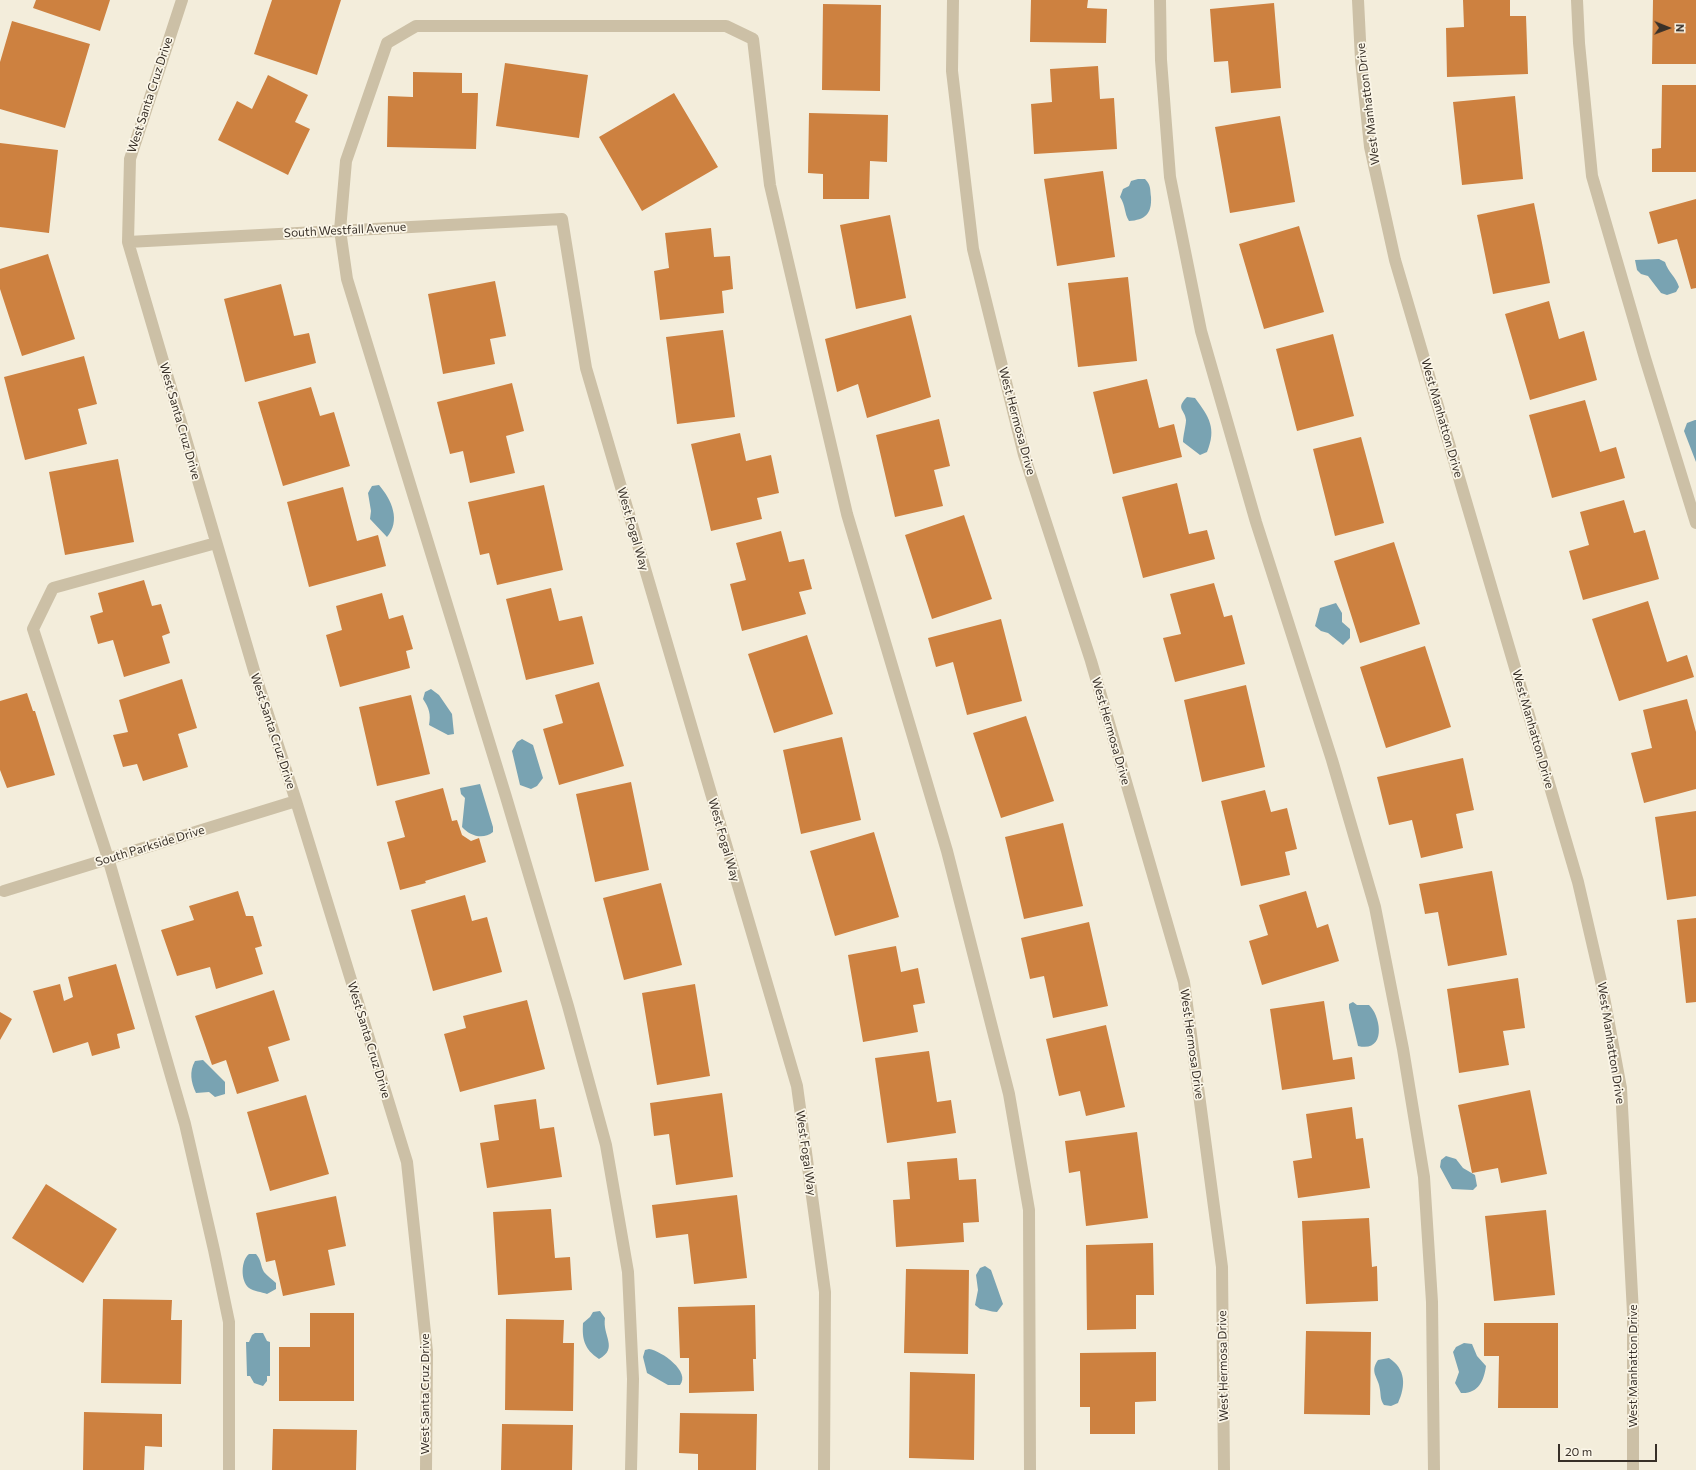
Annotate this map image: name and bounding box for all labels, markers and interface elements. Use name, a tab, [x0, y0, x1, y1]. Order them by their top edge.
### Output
north arrow	[1648, 8, 1688, 48]
text: N	[1674, 24, 1687, 32]
street label: West Santa Cruz Drive	[124, 35, 176, 155]
street label: West Manhatton Drive	[1353, 42, 1383, 166]
street label: South Westfall Avenue	[284, 220, 406, 240]
street label: West Manhatton Drive	[1418, 357, 1466, 479]
street label: West Santa Cruz Drive	[156, 361, 204, 481]
street label: West Hermosa Drive	[996, 366, 1038, 476]
street label: West Fogal Way	[614, 486, 652, 572]
street label: West Manhatton Drive	[1509, 668, 1557, 790]
street label: West Santa Cruz Drive	[247, 671, 299, 791]
street label: West Hermosa Drive	[1089, 676, 1133, 786]
street label: West Fogal Way	[705, 797, 743, 883]
street label: South Parkside Drive	[94, 823, 206, 869]
street label: West Santa Cruz Drive	[344, 980, 394, 1100]
street label: West Manhatton Drive	[1594, 981, 1628, 1105]
street label: West Hermosa Drive	[1177, 988, 1207, 1100]
street label: West Fogal Way	[793, 1109, 819, 1197]
street label: West Manhatton Drive	[1626, 1304, 1640, 1428]
street label: West Hermosa Drive	[1215, 1310, 1231, 1422]
street label: West Santa Cruz Drive	[418, 1333, 432, 1455]
scale bar	[1560, 1436, 1659, 1462]
text: 20 m	[1565, 1444, 1592, 1458]

